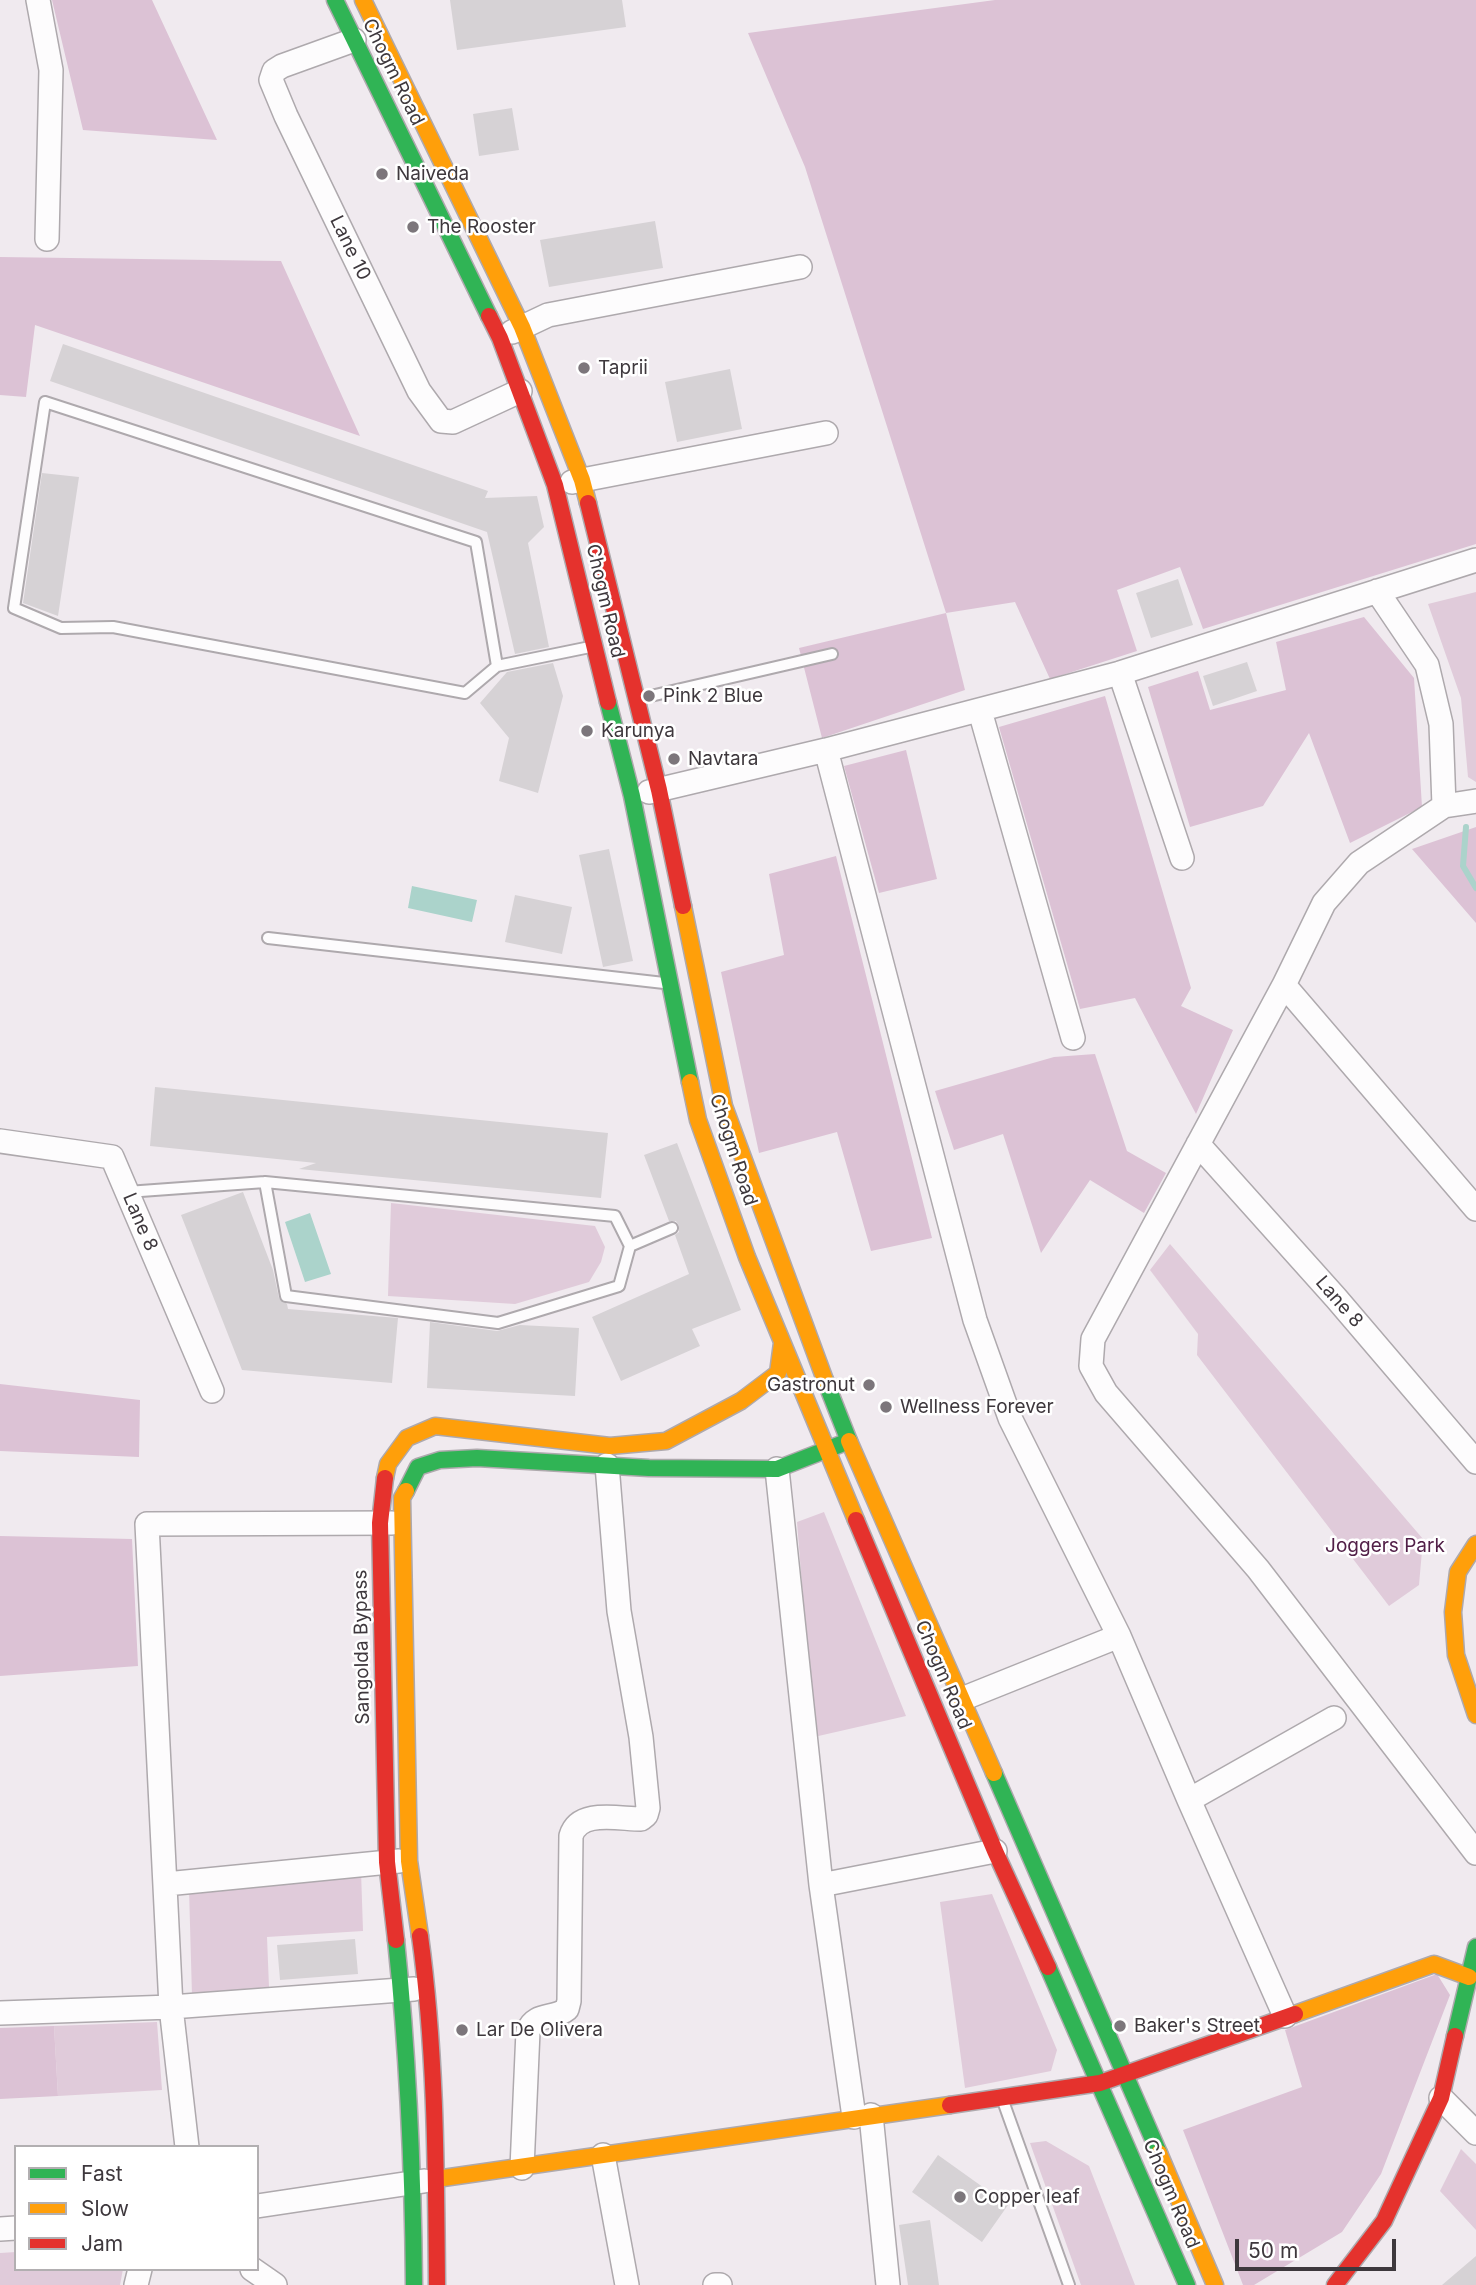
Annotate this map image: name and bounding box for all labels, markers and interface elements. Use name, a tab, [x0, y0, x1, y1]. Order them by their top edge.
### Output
street label: Chogm Road	[357, 15, 429, 129]
place label: Naiveda	[396, 163, 469, 185]
marker: Naiveda	[374, 166, 390, 182]
street label: Lane 10	[325, 212, 375, 284]
place label: The Rooster	[427, 216, 536, 238]
marker: The Rooster	[405, 219, 421, 235]
place label: Taprii	[598, 357, 648, 379]
marker: Taprii	[576, 360, 592, 376]
street label: Chogm Road	[581, 542, 629, 660]
place label: Pink 2 Blue	[663, 685, 763, 707]
marker: Pink 2 Blue	[641, 688, 657, 704]
place label: Karunya	[601, 720, 675, 742]
marker: Karunya	[579, 723, 595, 739]
place label: Navtara	[688, 748, 758, 770]
marker: Navtara	[666, 751, 682, 767]
street label: Chogm Road	[704, 1091, 762, 1209]
street label: Lane 8	[118, 1190, 162, 1254]
street label: Lane 8	[1310, 1272, 1368, 1332]
place label: Gastronut	[767, 1374, 855, 1396]
marker: Gastronut	[861, 1377, 877, 1393]
place label: Wellness Forever	[900, 1396, 1054, 1418]
marker: Wellness Forever	[878, 1399, 894, 1415]
park label: Joggers Park	[1325, 1535, 1445, 1557]
street label: Sangolda Bypass	[349, 1569, 375, 1725]
street label: Chogm Road	[910, 1617, 976, 1733]
place label: Baker's Street	[1134, 2015, 1260, 2037]
marker: Baker's Street	[1112, 2018, 1128, 2034]
place label: Lar De Olivera	[476, 2019, 603, 2041]
marker: Lar De Olivera	[454, 2022, 470, 2038]
street label: Chogm Road	[1138, 2136, 1204, 2252]
legend	[14, 2145, 259, 2271]
text: Fast	[81, 2161, 123, 2186]
place label: Copper leaf	[974, 2186, 1080, 2208]
marker: Copper leaf	[952, 2189, 968, 2205]
text: Slow	[81, 2196, 129, 2221]
scale bar	[1238, 2226, 1399, 2270]
text: Jam	[81, 2231, 123, 2256]
text: 50 m	[1248, 2238, 1298, 2263]

